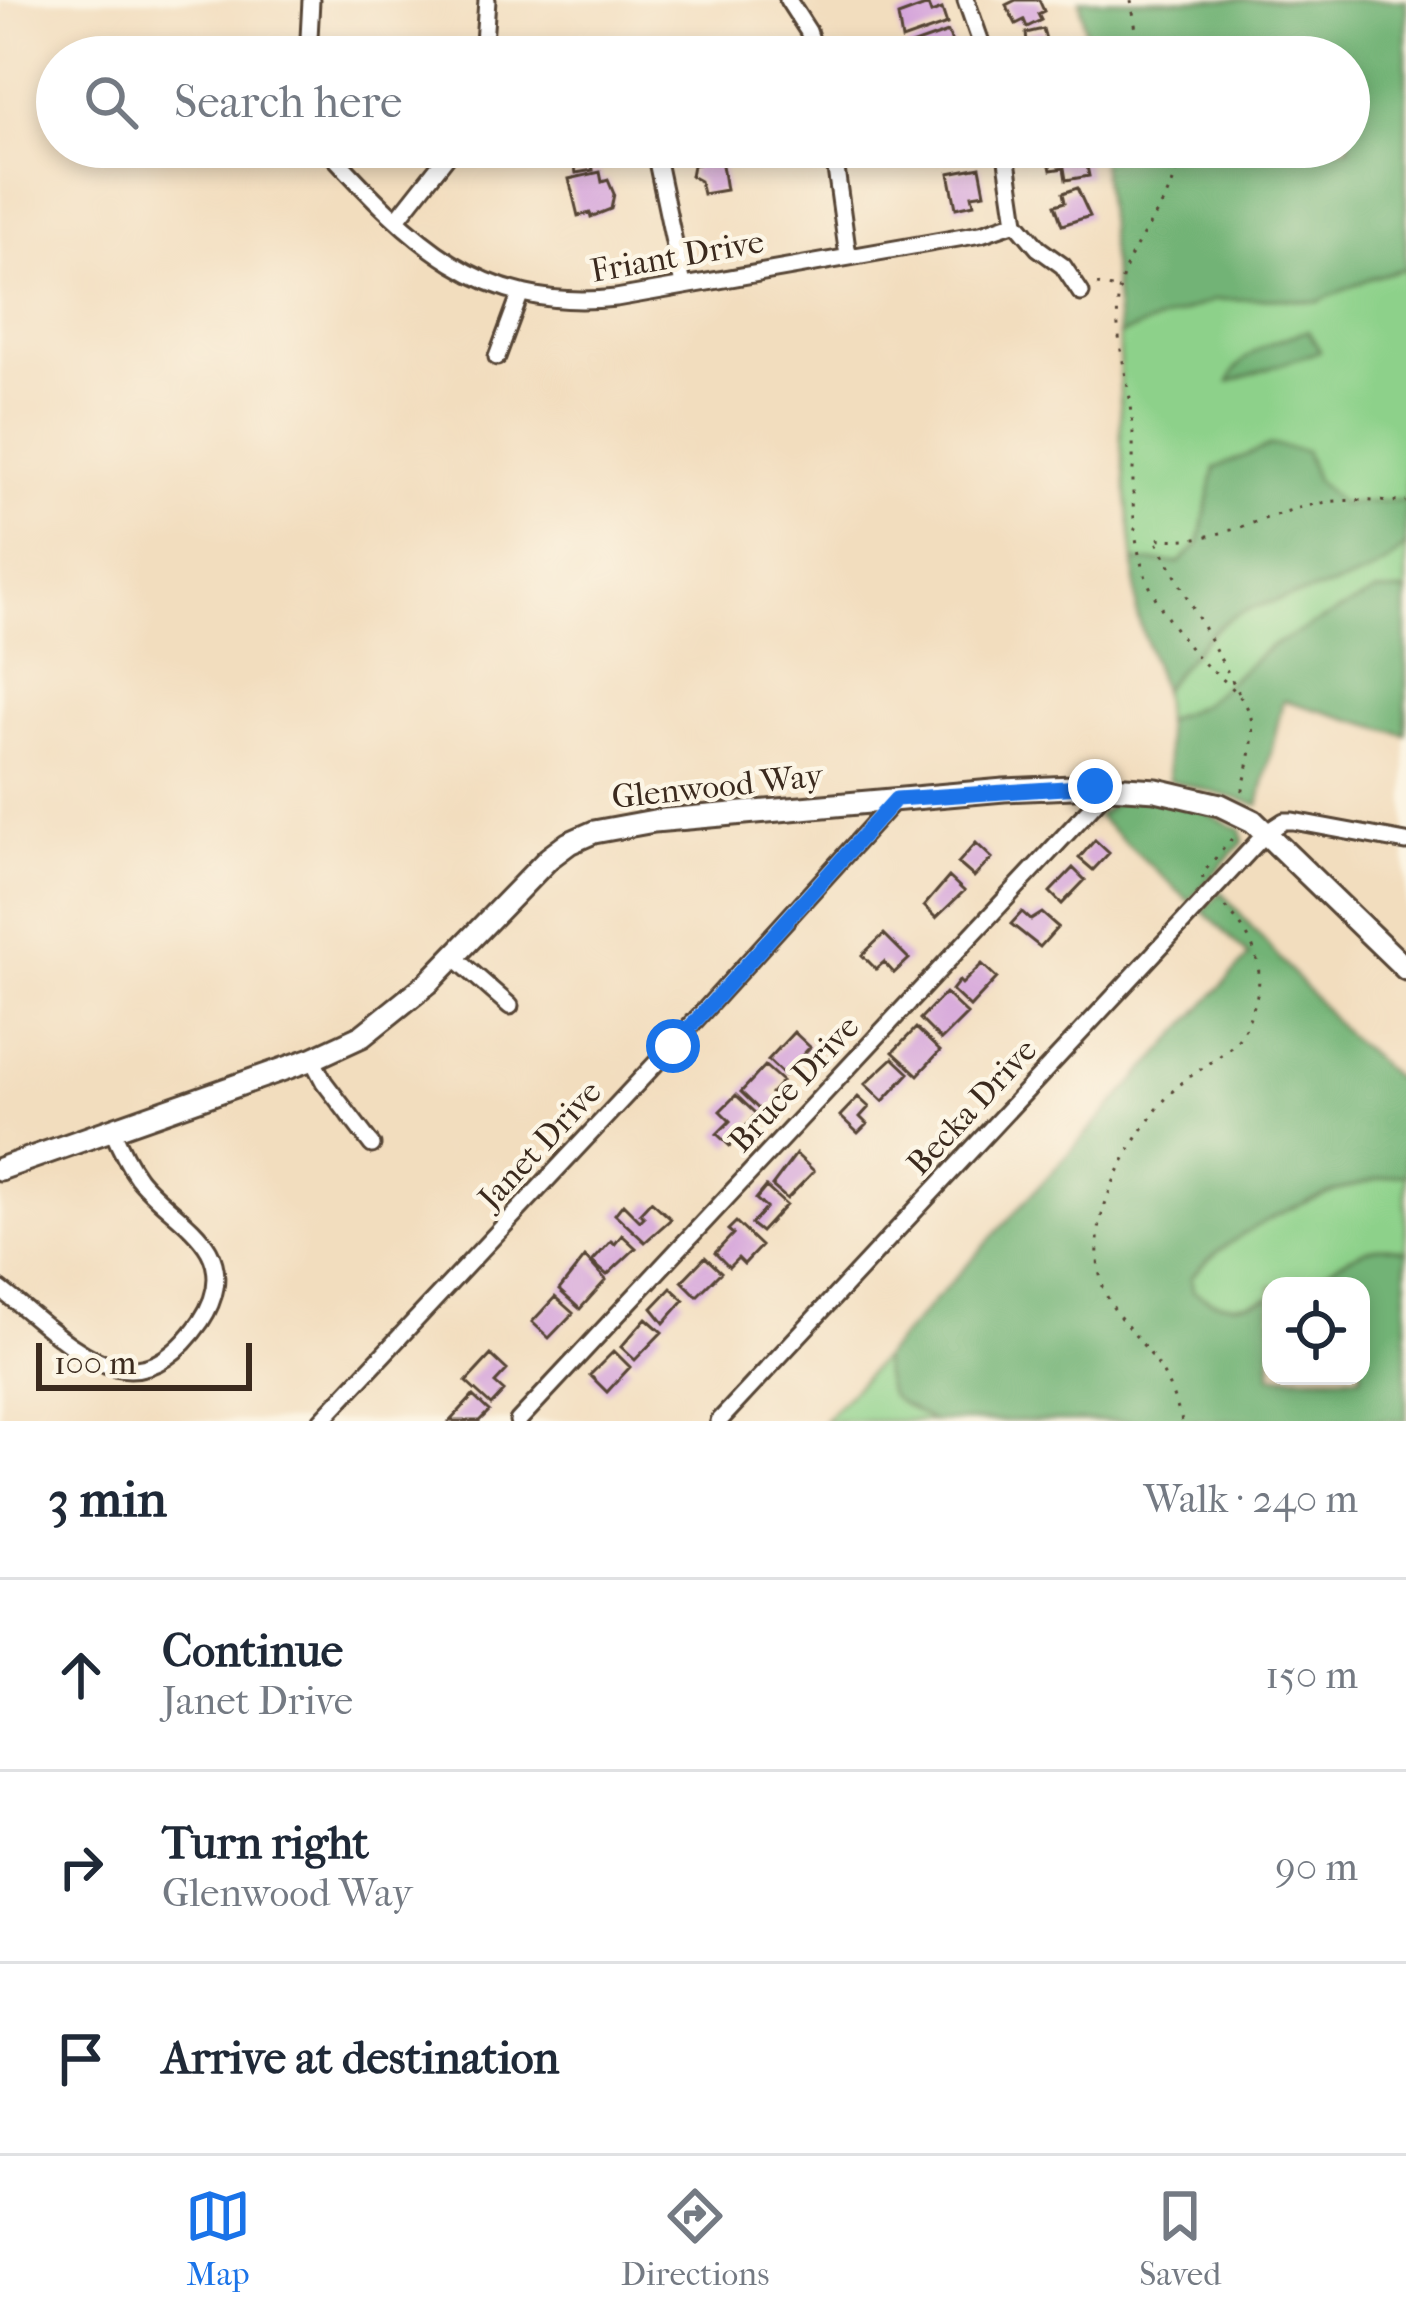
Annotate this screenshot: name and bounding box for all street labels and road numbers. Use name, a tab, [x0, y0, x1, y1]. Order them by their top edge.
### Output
street label: Friant Drive	[588, 222, 767, 291]
street label: Glenwood Way	[610, 756, 826, 817]
street label: Bruce Drive	[721, 1008, 867, 1160]
street label: Becka Drive	[899, 1031, 1045, 1183]
street label: Janet Drive	[469, 1073, 610, 1220]

